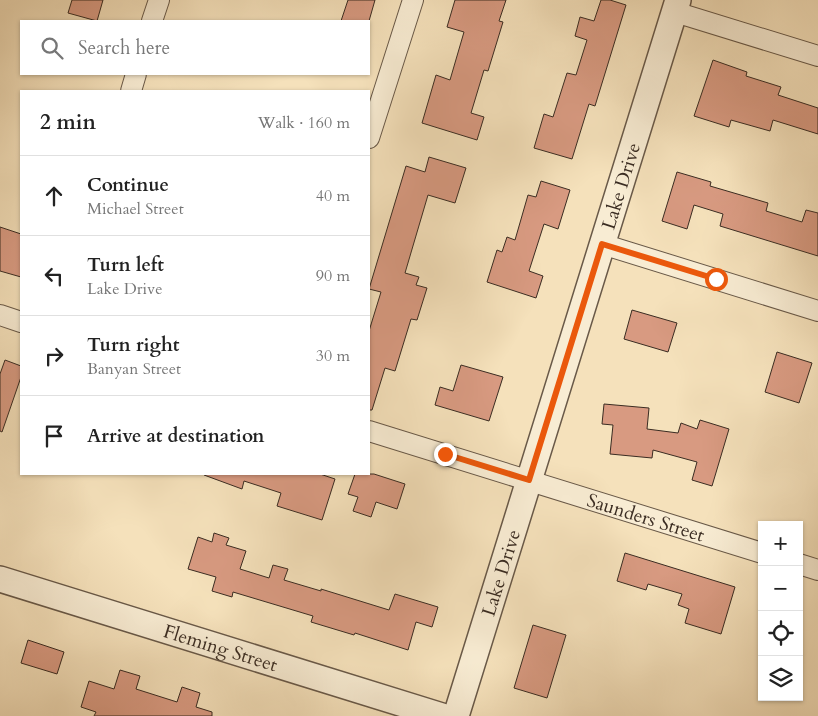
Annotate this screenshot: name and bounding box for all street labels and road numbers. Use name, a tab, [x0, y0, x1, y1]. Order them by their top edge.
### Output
street label: Lake Drive	[596, 140, 647, 233]
street label: Saunders Street	[584, 487, 708, 548]
street label: Lake Drive	[476, 526, 527, 620]
street label: Fleming Street	[160, 618, 281, 678]

